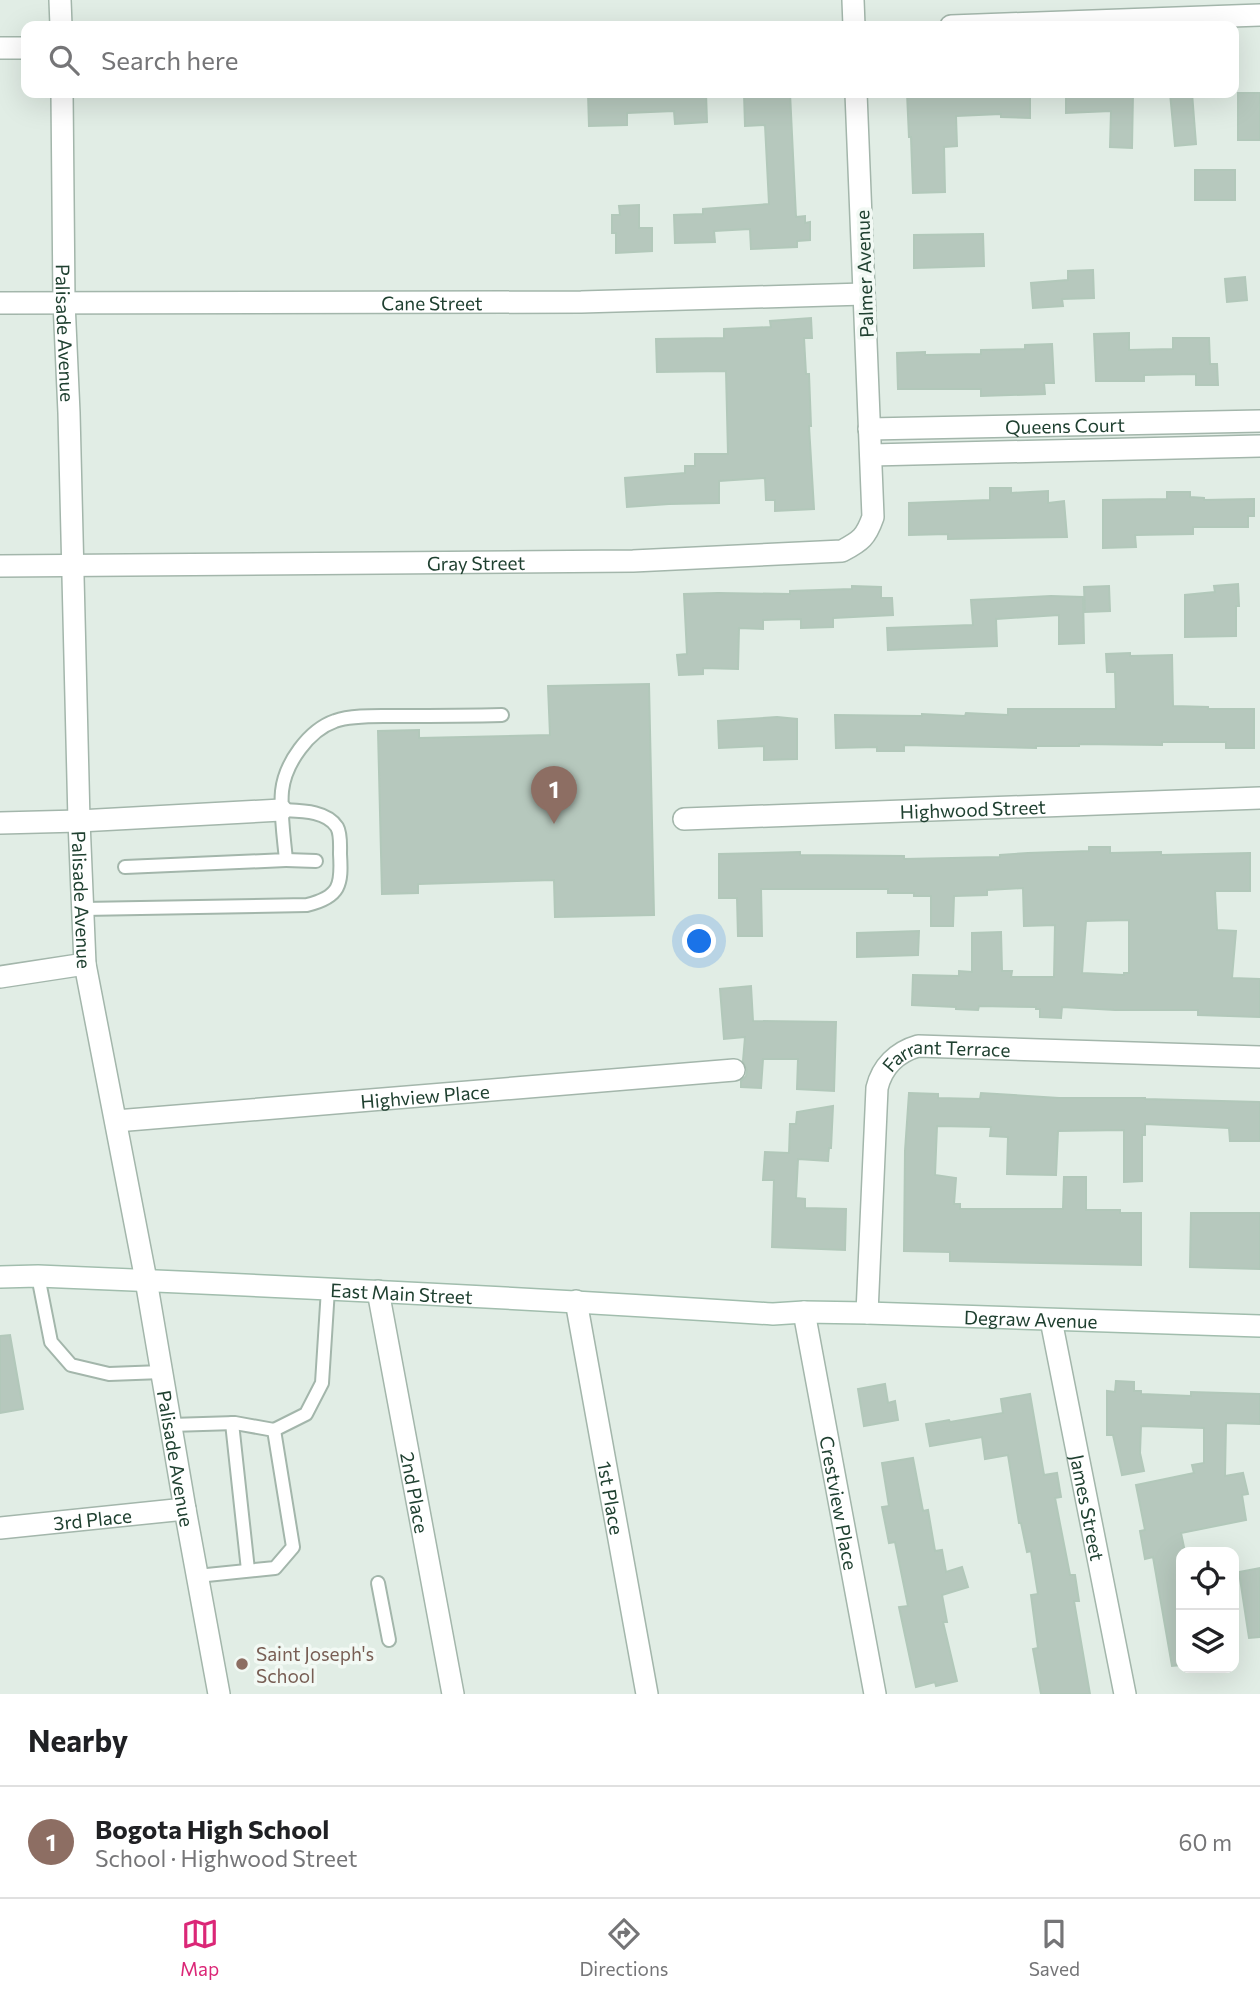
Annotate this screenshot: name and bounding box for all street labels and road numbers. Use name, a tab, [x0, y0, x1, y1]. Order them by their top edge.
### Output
street label: Palmer Avenue	[850, 210, 878, 338]
street label: Palisade Avenue	[52, 264, 80, 403]
street label: Cane Street	[381, 291, 483, 314]
street label: Queens Court	[1005, 412, 1125, 438]
street label: Gray Street	[427, 550, 525, 574]
street label: Highwood Street	[899, 794, 1046, 823]
street label: Palisade Avenue	[68, 830, 97, 969]
street label: Farrant Terrace	[877, 1034, 1011, 1076]
street label: Highview Place	[359, 1079, 490, 1112]
street label: East Main Street	[330, 1278, 474, 1308]
street label: Degraw Avenue	[964, 1305, 1098, 1332]
street label: Palisade Avenue	[153, 1388, 199, 1528]
street label: Crestview Place	[816, 1434, 863, 1572]
street label: 2nd Place	[397, 1450, 434, 1535]
street label: James Street	[1066, 1452, 1110, 1563]
street label: 1st Place	[594, 1459, 629, 1536]
street label: 3rd Place	[52, 1503, 133, 1534]

